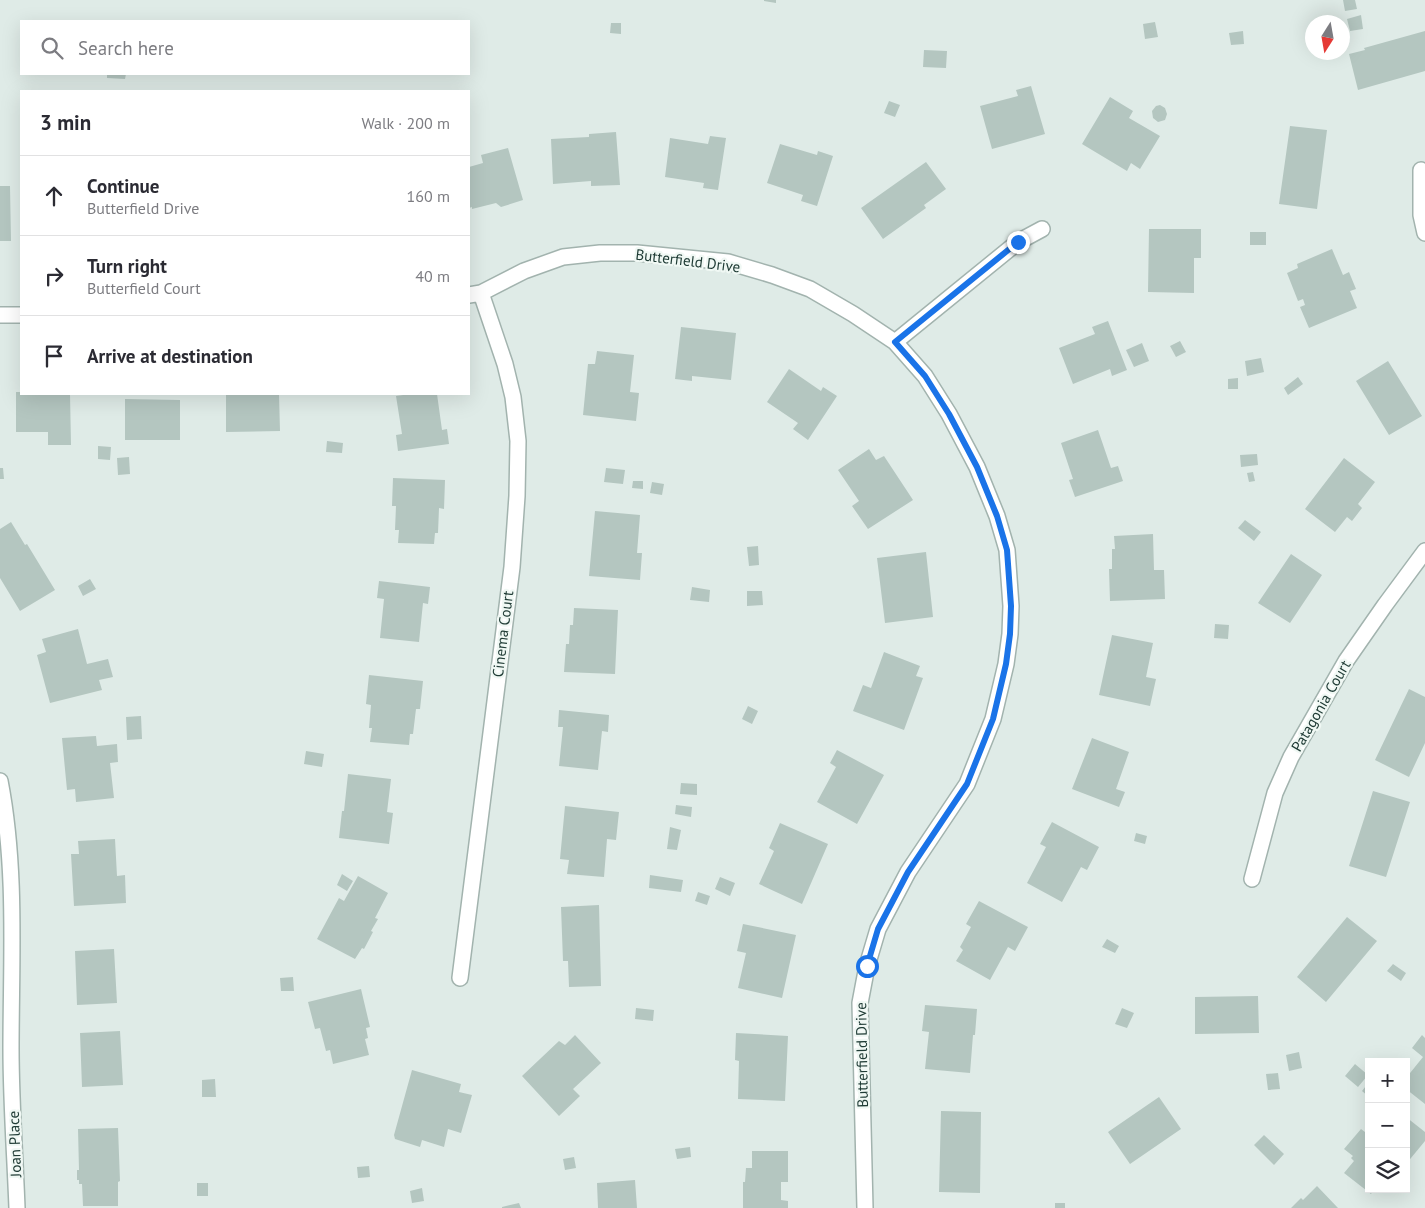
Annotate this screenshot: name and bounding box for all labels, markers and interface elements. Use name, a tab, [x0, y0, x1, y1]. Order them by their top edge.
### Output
north arrow	[1305, 15, 1350, 60]
search box	[20, 20, 470, 75]
icon: search	[38, 34, 66, 62]
text: Search here	[78, 36, 174, 60]
text: 3 min	[40, 109, 91, 136]
text: Walk · 200 m	[361, 113, 450, 133]
text: Continue	[87, 174, 159, 198]
icon: ahead	[40, 182, 68, 210]
text: 160 m	[407, 186, 450, 206]
text: Butterfield Drive	[87, 198, 199, 218]
route end	[1007, 231, 1030, 254]
street label: Butterfield Drive	[635, 245, 742, 276]
text: Turn right	[87, 254, 167, 278]
icon: right	[40, 262, 68, 290]
text: 40 m	[415, 266, 450, 286]
text: Butterfield Court	[87, 278, 201, 298]
icon: arrive	[40, 342, 68, 370]
text: Arrive at destination	[87, 344, 253, 368]
street label: Cinema Court	[488, 590, 517, 678]
street label: Patagonia Court	[1287, 657, 1354, 755]
route start	[856, 955, 879, 978]
street label: Butterfield Drive	[851, 1002, 872, 1108]
map controls	[1365, 1058, 1410, 1193]
button: +	[1365, 1058, 1410, 1103]
button: −	[1365, 1103, 1410, 1148]
street label: Joan Place	[4, 1111, 25, 1178]
button: layers	[1365, 1148, 1410, 1193]

